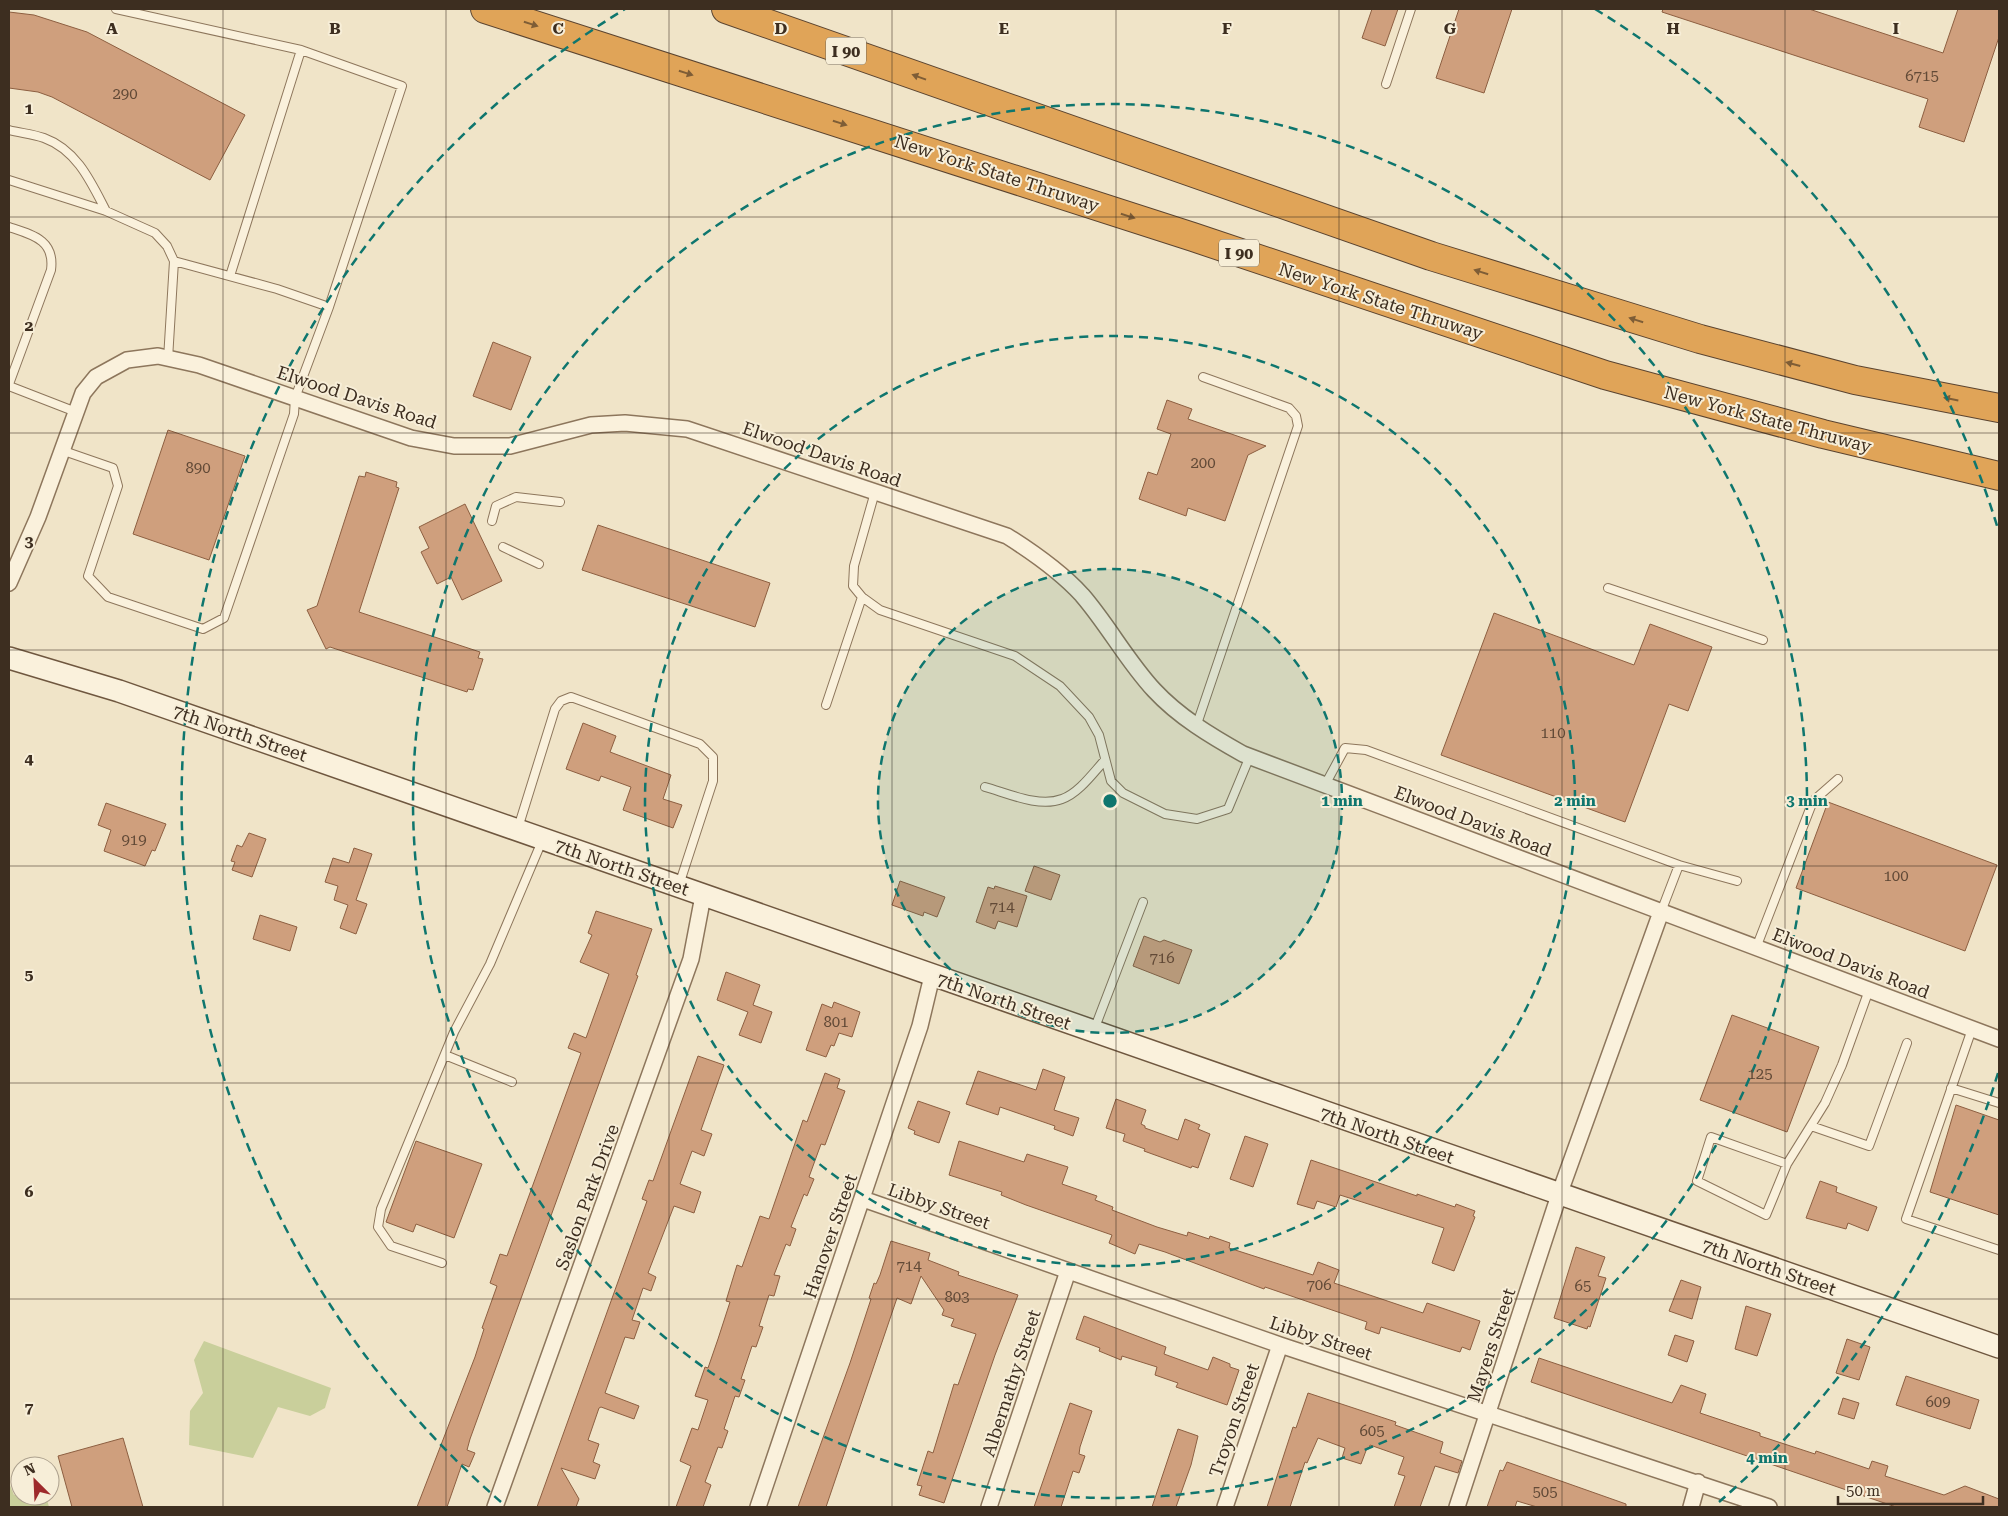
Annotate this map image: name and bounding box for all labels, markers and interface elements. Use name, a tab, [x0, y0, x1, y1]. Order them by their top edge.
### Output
text: A	[106, 19, 118, 38]
text: B	[329, 19, 341, 38]
text: C	[552, 19, 564, 38]
text: D	[775, 19, 788, 38]
text: E	[999, 19, 1009, 38]
text: F	[1222, 19, 1232, 38]
text: G	[1444, 19, 1457, 38]
text: H	[1666, 19, 1680, 38]
text: I	[1893, 19, 1899, 38]
one-way arrow	[524, 20, 539, 28]
road number: I 90	[826, 37, 866, 64]
house number: 6715	[1905, 67, 1939, 85]
one-way arrow	[678, 70, 693, 78]
one-way arrow	[912, 73, 927, 80]
house number: 290	[112, 85, 138, 103]
text: 1	[25, 99, 34, 118]
one-way arrow	[833, 120, 848, 128]
street label: New York State Thruway	[892, 130, 1102, 216]
one-way arrow	[1121, 213, 1136, 220]
road number: I 90	[1219, 240, 1259, 266]
street label: New York State Thruway	[1276, 258, 1486, 344]
one-way arrow	[1474, 267, 1489, 275]
one-way arrow	[1629, 315, 1644, 323]
text: 2	[25, 316, 34, 335]
one-way arrow	[1785, 359, 1800, 367]
street label: Elwood Davis Road	[275, 361, 440, 433]
street label: New York State Thruway	[1662, 381, 1874, 457]
one-way arrow	[1943, 394, 1959, 402]
street label: Elwood Davis Road	[740, 417, 905, 491]
house number: 200	[1190, 454, 1216, 472]
house number: 890	[185, 459, 211, 477]
text: 3	[25, 532, 34, 551]
street label: 7th North Street	[170, 700, 310, 766]
house number: 110	[1540, 724, 1566, 742]
text: 4	[25, 749, 34, 768]
street label: Elwood Davis Road	[1391, 781, 1555, 861]
centre of rings	[1101, 792, 1119, 810]
text: 1 min	[1321, 792, 1363, 810]
text: 2 min	[1554, 792, 1596, 810]
text: 3 min	[1786, 792, 1828, 810]
house number: 919	[121, 831, 147, 849]
street label: 7th North Street	[552, 834, 692, 900]
house number: 100	[1883, 867, 1909, 885]
house number: 714	[989, 898, 1015, 916]
street label: Elwood Davis Road	[1769, 923, 1933, 1003]
house number: 716	[1149, 949, 1175, 967]
text: 5	[25, 965, 34, 984]
street label: 7th North Street	[934, 968, 1074, 1034]
house number: 801	[823, 1013, 849, 1031]
house number: 125	[1747, 1065, 1773, 1083]
street label: 7th North Street	[1317, 1102, 1457, 1168]
street label: Saslon Park Drive	[551, 1121, 623, 1273]
street label: Hanover Street	[799, 1171, 861, 1301]
street label: Libby Street	[885, 1179, 993, 1233]
text: 6	[25, 1182, 34, 1201]
street label: 7th North Street	[1699, 1234, 1839, 1300]
house number: 714	[896, 1257, 922, 1275]
house number: 706	[1306, 1276, 1332, 1294]
house number: 65	[1575, 1277, 1591, 1295]
street label: Mayers Street	[1463, 1285, 1519, 1405]
house number: 803	[944, 1288, 970, 1306]
street label: Albernathy Street	[977, 1307, 1045, 1459]
street label: Libby Street	[1267, 1312, 1375, 1365]
street label: Troyon Street	[1205, 1360, 1263, 1480]
house number: 609	[1925, 1393, 1951, 1411]
text: 7	[25, 1398, 34, 1417]
house number: 605	[1359, 1422, 1385, 1440]
text: 4 min	[1746, 1449, 1788, 1467]
north arrow	[10, 1456, 60, 1506]
text: N	[22, 1460, 38, 1479]
scale bar	[1838, 1474, 1983, 1506]
text: 50 m	[1846, 1482, 1881, 1500]
house number: 505	[1532, 1483, 1558, 1501]

